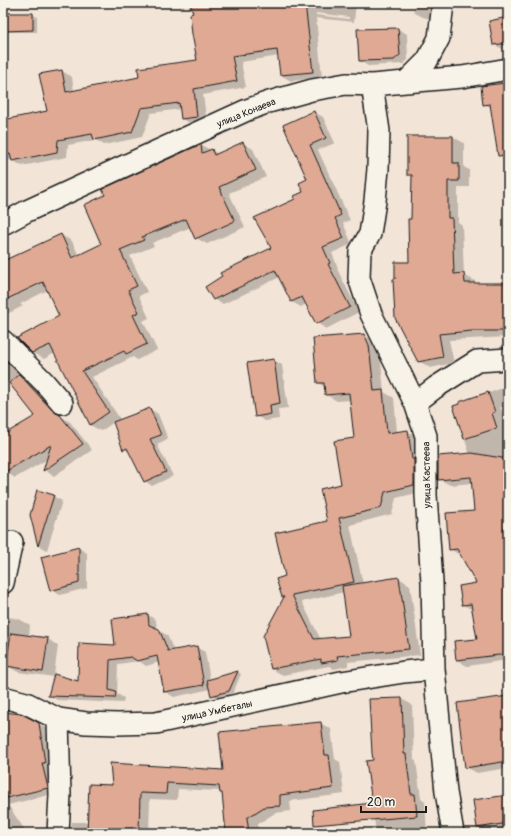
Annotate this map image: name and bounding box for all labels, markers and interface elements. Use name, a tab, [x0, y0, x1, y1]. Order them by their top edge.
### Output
street label: улица Конаева	[214, 96, 278, 131]
street label: улица Кастеева	[420, 441, 434, 509]
street label: улица Умбеталы	[180, 698, 254, 725]
scale bar	[361, 788, 426, 814]
text: 20 m	[367, 795, 396, 810]

